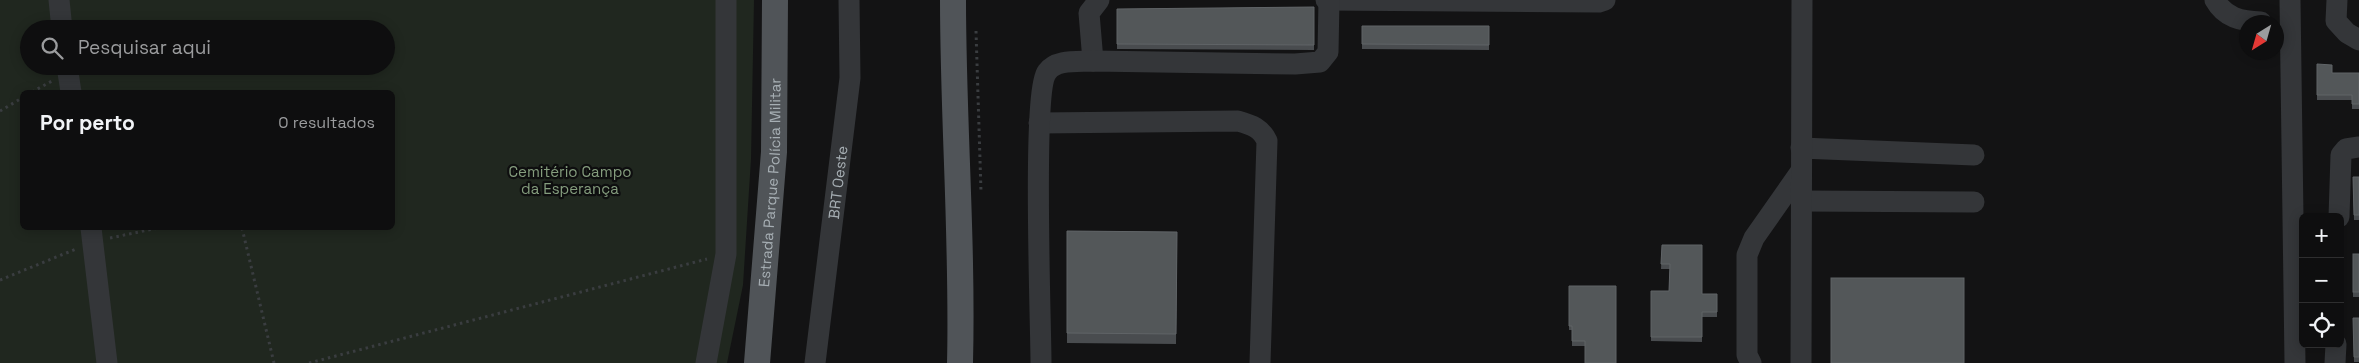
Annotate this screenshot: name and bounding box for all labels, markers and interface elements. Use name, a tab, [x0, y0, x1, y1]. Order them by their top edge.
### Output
north arrow	[2239, 15, 2284, 60]
search box	[20, 20, 395, 75]
icon: search	[38, 34, 66, 62]
text: Pesquisar aqui	[78, 35, 211, 60]
street label: Estrada Parque Polícia Militar	[754, 78, 784, 288]
text: Por perto	[40, 109, 135, 136]
text: 0 resultados	[278, 112, 375, 133]
street label: BRT Oeste	[823, 144, 851, 220]
park label: Cemitério Campo da Esperança	[508, 162, 632, 198]
map controls	[2299, 213, 2344, 348]
button: +	[2299, 213, 2344, 258]
button: −	[2299, 258, 2344, 303]
button: locate	[2299, 303, 2344, 348]

